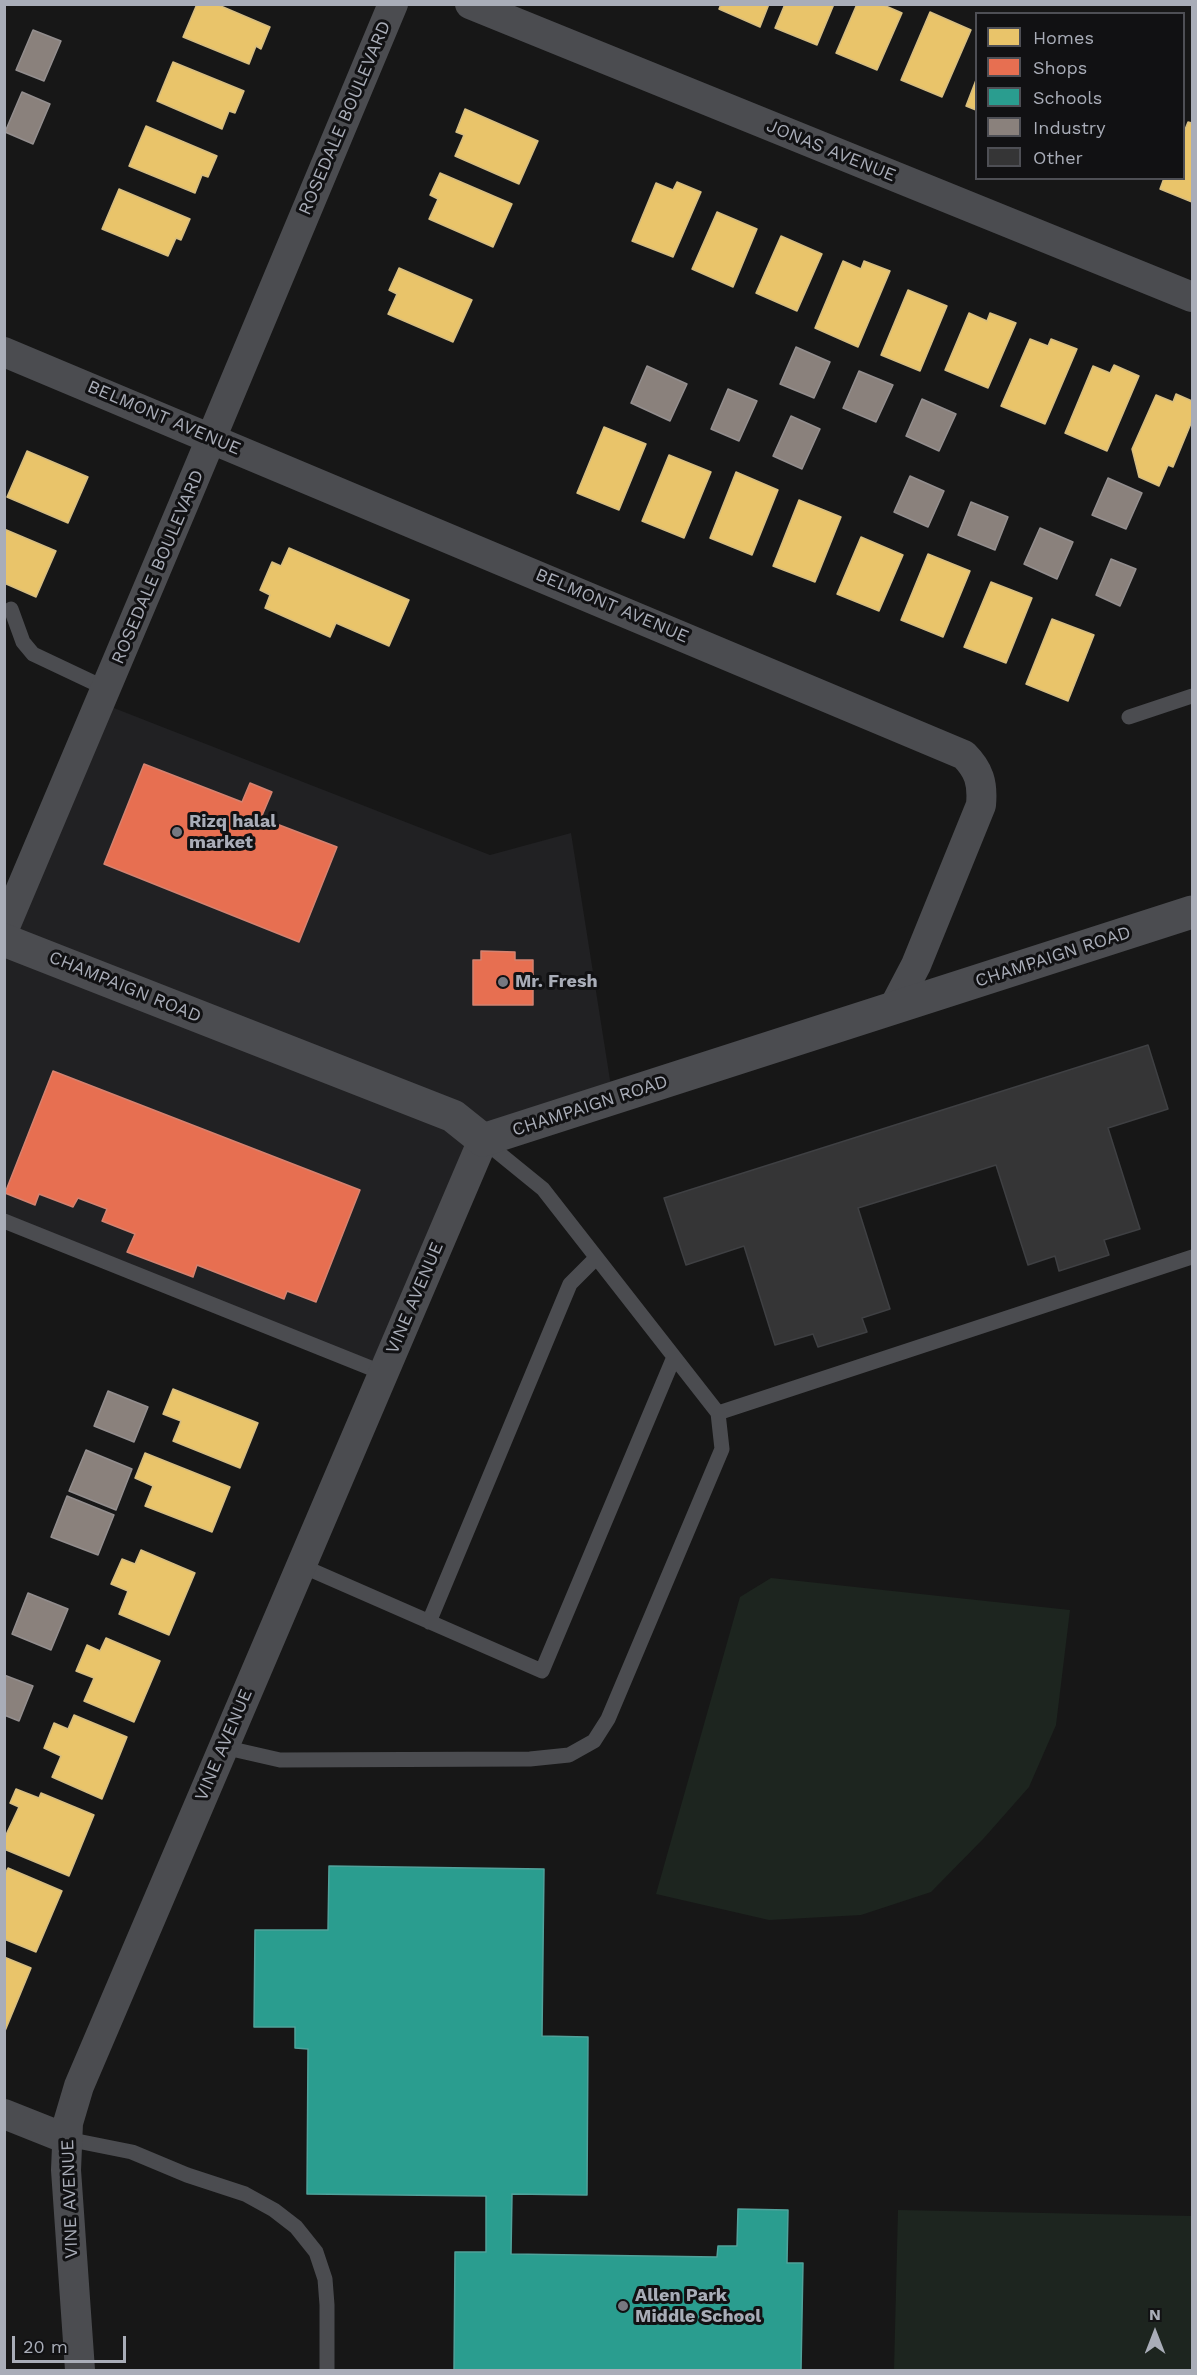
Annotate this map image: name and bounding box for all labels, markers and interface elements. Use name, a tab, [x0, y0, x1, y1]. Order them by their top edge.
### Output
legend	[975, 12, 1185, 180]
street label: ROSEDALE BOULEVARD	[294, 18, 396, 218]
text: Homes	[1033, 27, 1094, 48]
text: Shops	[1033, 57, 1087, 78]
text: Schools	[1033, 87, 1102, 108]
street label: JONAS AVENUE	[763, 115, 899, 187]
text: Industry	[1033, 117, 1105, 138]
text: Other	[1033, 147, 1083, 168]
street label: BELMONT AVENUE	[84, 376, 244, 460]
street label: ROSEDALE BOULEVARD	[107, 467, 209, 667]
street label: BELMONT AVENUE	[532, 564, 692, 648]
place label: Rizq halal market	[189, 811, 276, 854]
marker: Rizq halal market	[170, 825, 184, 839]
street label: CHAMPAIGN ROAD	[972, 922, 1134, 992]
street label: CHAMPAIGN ROAD	[46, 947, 204, 1027]
place label: Mr. Fresh	[515, 971, 598, 993]
marker: Mr. Fresh	[496, 975, 510, 989]
street label: CHAMPAIGN ROAD	[509, 1071, 671, 1141]
street label: VINE AVENUE	[382, 1239, 448, 1357]
street label: VINE AVENUE	[191, 1686, 257, 1804]
street label: VINE AVENUE	[57, 2139, 83, 2259]
place label: Allen Park Middle School	[635, 2285, 761, 2328]
marker: Allen Park Middle School	[616, 2299, 630, 2313]
north arrow	[1125, 2303, 1185, 2363]
text: N	[1149, 2305, 1161, 2324]
scale bar	[15, 2324, 129, 2362]
text: 20 m	[23, 2336, 68, 2357]

